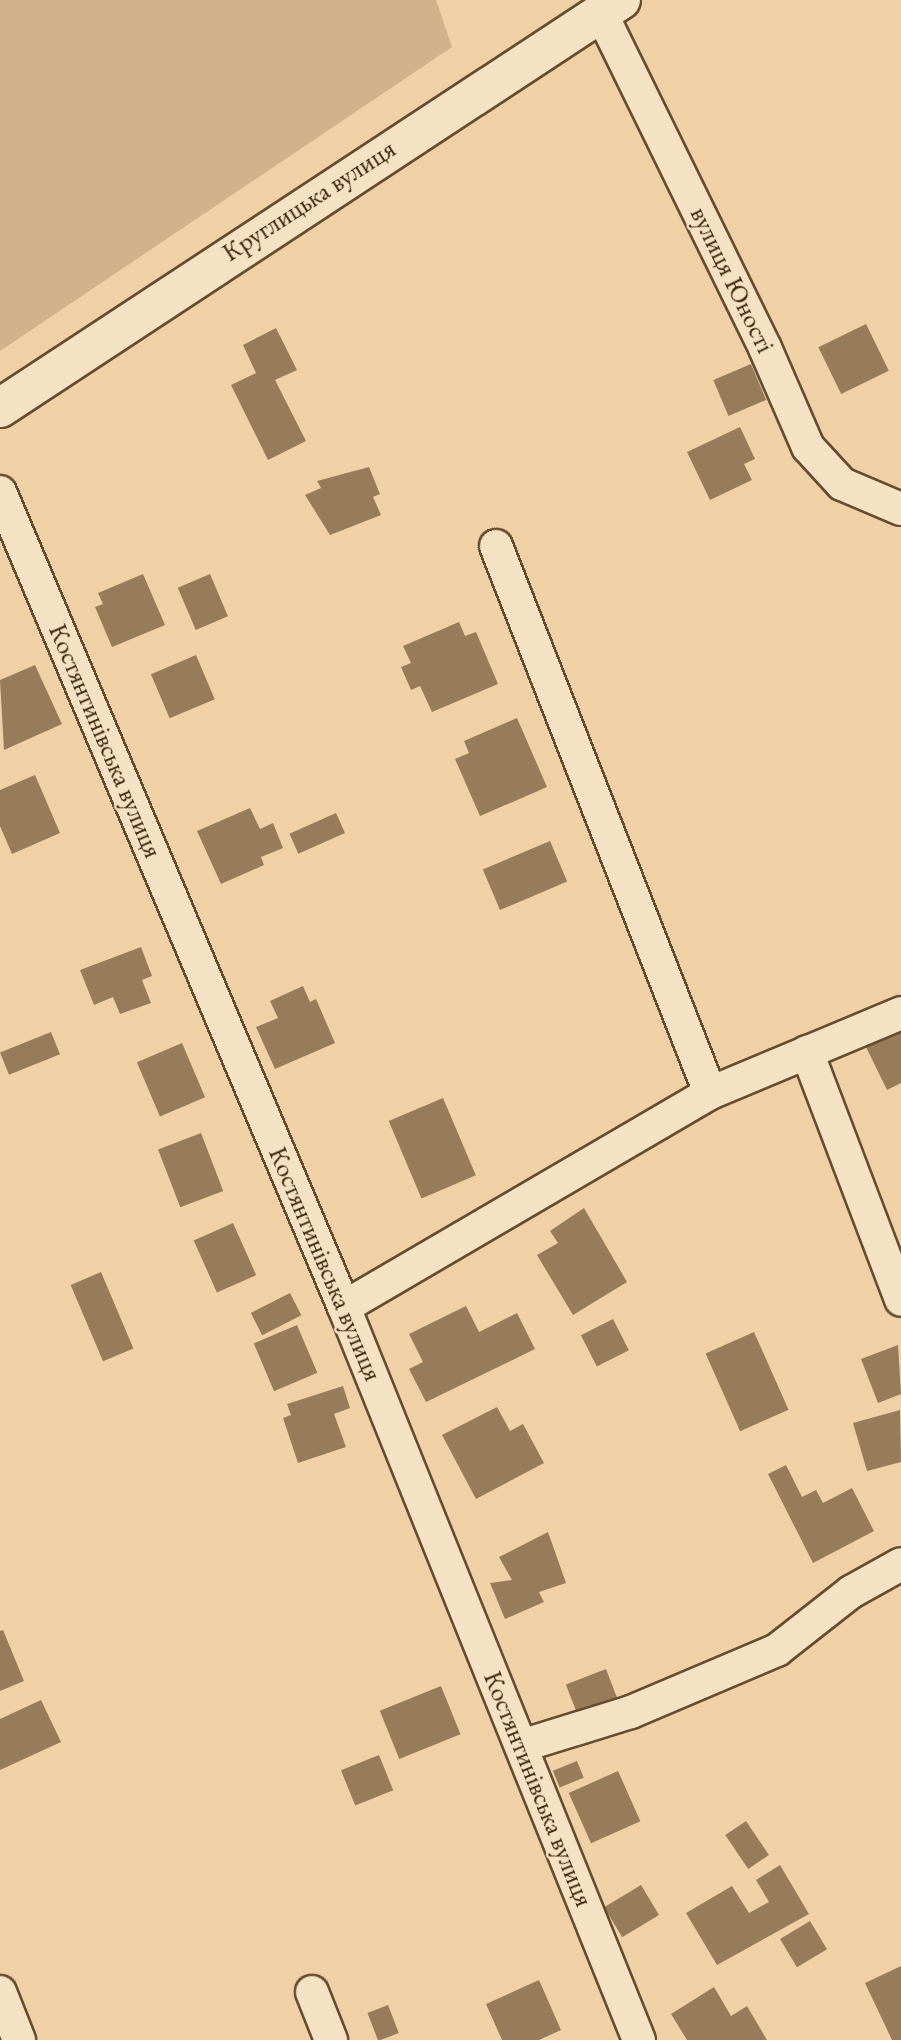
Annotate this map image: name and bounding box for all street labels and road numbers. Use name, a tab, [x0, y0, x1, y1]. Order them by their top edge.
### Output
street label: Круглицька вулиця	[217, 133, 401, 269]
street label: вулиця Юності	[683, 202, 781, 358]
street label: Костянтинівська вулиця	[42, 619, 168, 863]
street label: Костянтинівська вулиця	[262, 1142, 388, 1386]
street label: Костянтинівська вулиця	[476, 1667, 600, 1911]

